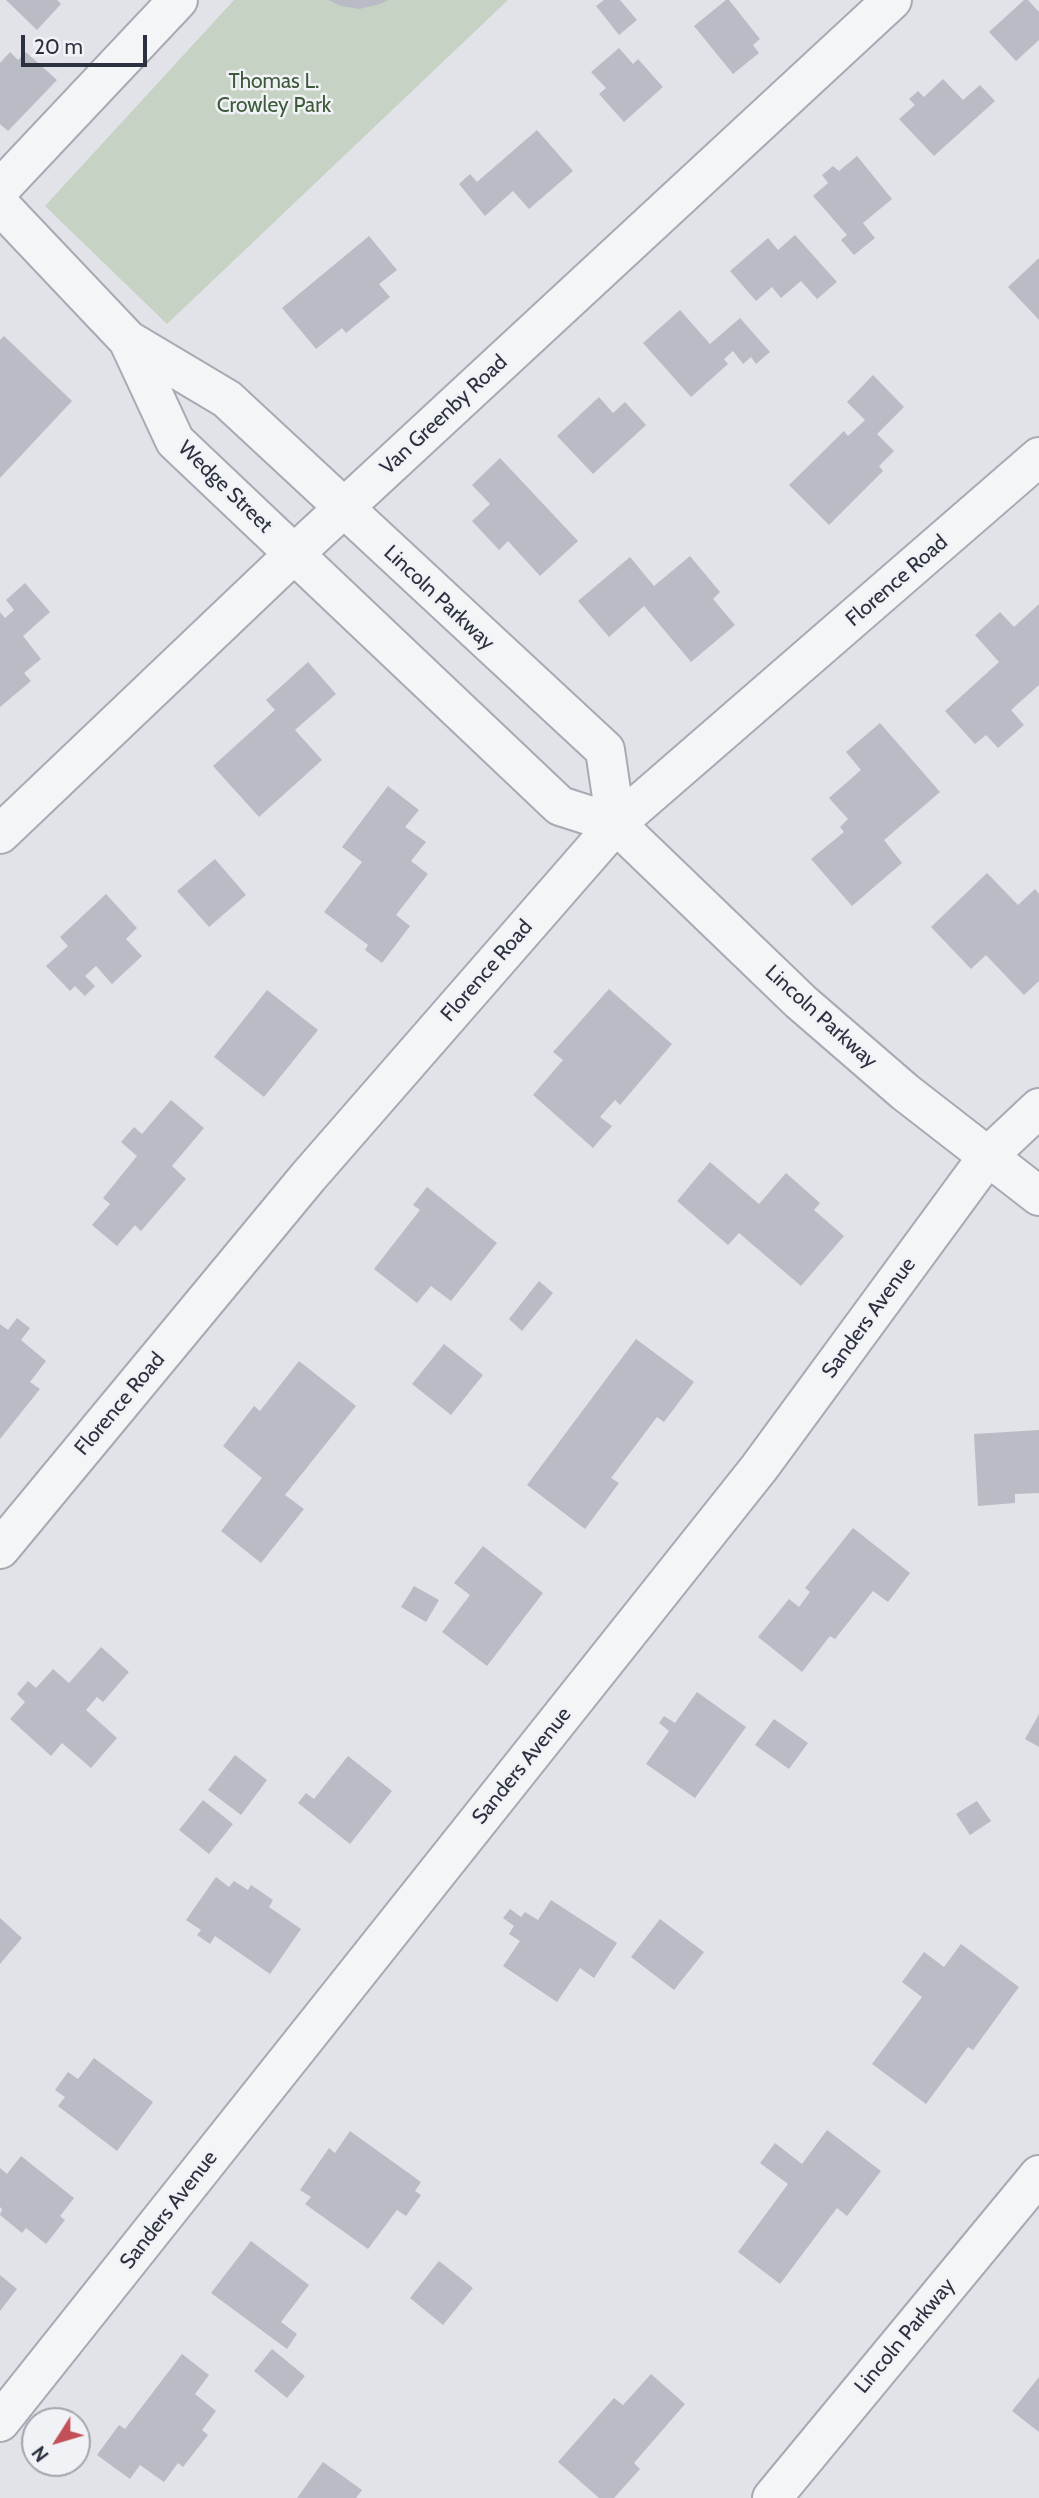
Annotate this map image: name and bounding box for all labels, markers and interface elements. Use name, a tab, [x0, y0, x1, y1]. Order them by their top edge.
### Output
scale bar	[24, 21, 150, 65]
text: 20 m	[34, 34, 83, 59]
park label: Thomas L. Crowley Park	[217, 69, 331, 119]
street label: Van Greenby Road	[375, 350, 513, 480]
street label: Wedge Street	[173, 436, 277, 538]
street label: Florence Road	[841, 530, 953, 632]
street label: Lincoln Parkway	[378, 540, 500, 656]
street label: Florence Road	[436, 915, 538, 1027]
street label: Lincoln Parkway	[760, 960, 882, 1074]
street label: Sanders Avenue	[817, 1253, 921, 1383]
street label: Florence Road	[70, 1347, 170, 1461]
street label: Sanders Avenue	[467, 1702, 577, 1830]
street label: Sanders Avenue	[115, 2146, 223, 2274]
street label: Lincoln Parkway	[850, 2273, 960, 2399]
north arrow	[21, 2407, 91, 2477]
text: N	[27, 2441, 54, 2466]

